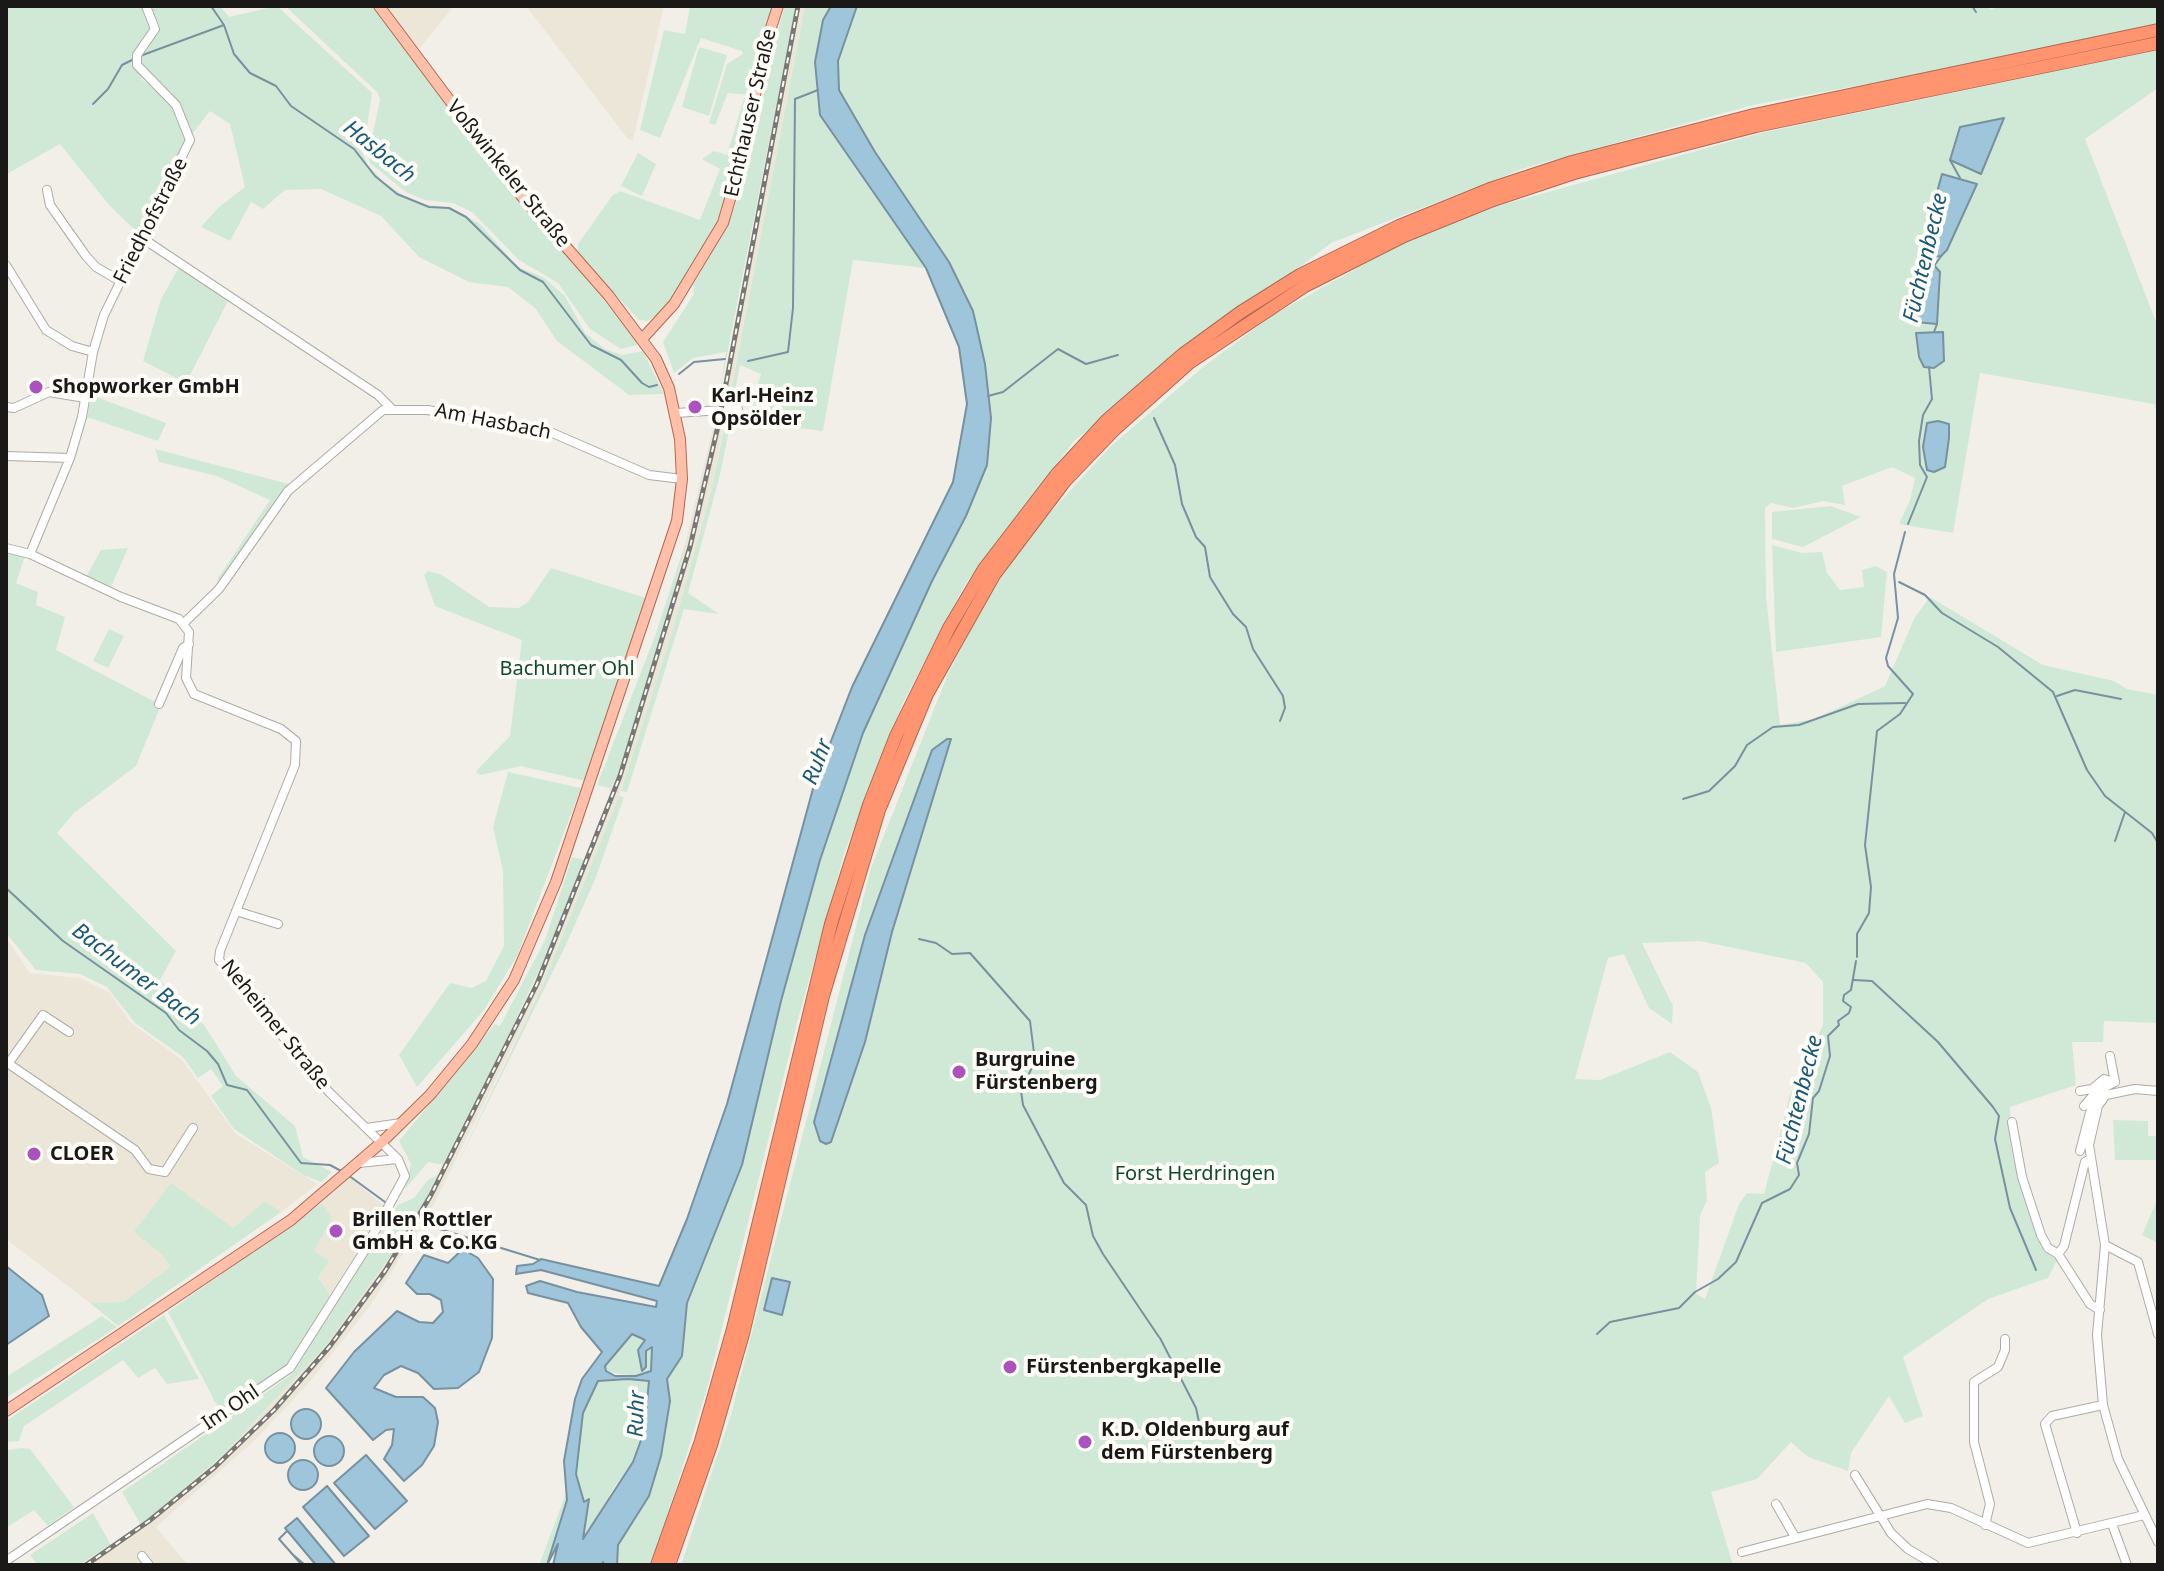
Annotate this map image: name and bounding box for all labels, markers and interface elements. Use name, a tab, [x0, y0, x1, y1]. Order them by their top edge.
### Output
street label: Echthauser Straße	[720, 27, 782, 199]
street label: Voßwinkeler Straße	[441, 95, 575, 253]
water label: Hasbach	[338, 115, 420, 189]
street label: Friedhofstraße	[109, 154, 193, 288]
water label: Füchtenbecke	[1898, 191, 1954, 325]
place label: Shopworker GmbH	[52, 375, 240, 399]
marker: Shopworker GmbH	[27, 378, 45, 396]
place label: Karl-Heinz Opsölder	[711, 384, 814, 431]
marker: Karl-Heinz Opsölder	[686, 398, 704, 416]
street label: Am Hasbach	[433, 399, 553, 445]
park label: Bachumer Ohl	[499, 657, 635, 681]
water label: Ruhr	[797, 735, 839, 789]
water label: Bachumer Bach	[66, 918, 206, 1032]
street label: Neheimer Straße	[215, 955, 335, 1095]
water label: Füchtenbecke	[1771, 1033, 1829, 1167]
place label: Burgruine Fürstenberg	[975, 1048, 1098, 1095]
marker: Burgruine Fürstenberg	[950, 1063, 968, 1081]
place label: CLOER	[50, 1142, 114, 1166]
marker: CLOER	[25, 1145, 43, 1163]
park label: Forst Herdringen	[1115, 1162, 1275, 1186]
place label: Brillen Rottler GmbH & Co.KG	[352, 1208, 498, 1255]
marker: Brillen Rottler GmbH & Co.KG	[327, 1222, 345, 1240]
place label: Fürstenbergkapelle	[1026, 1355, 1221, 1379]
marker: Fürstenbergkapelle	[1001, 1358, 1019, 1376]
street label: Im Ohl	[198, 1380, 264, 1436]
water label: Ruhr	[623, 1390, 651, 1438]
place label: K.D. Oldenburg auf dem Fürstenberg	[1101, 1418, 1289, 1465]
marker: K.D. Oldenburg auf dem Fürstenberg	[1076, 1433, 1094, 1451]

